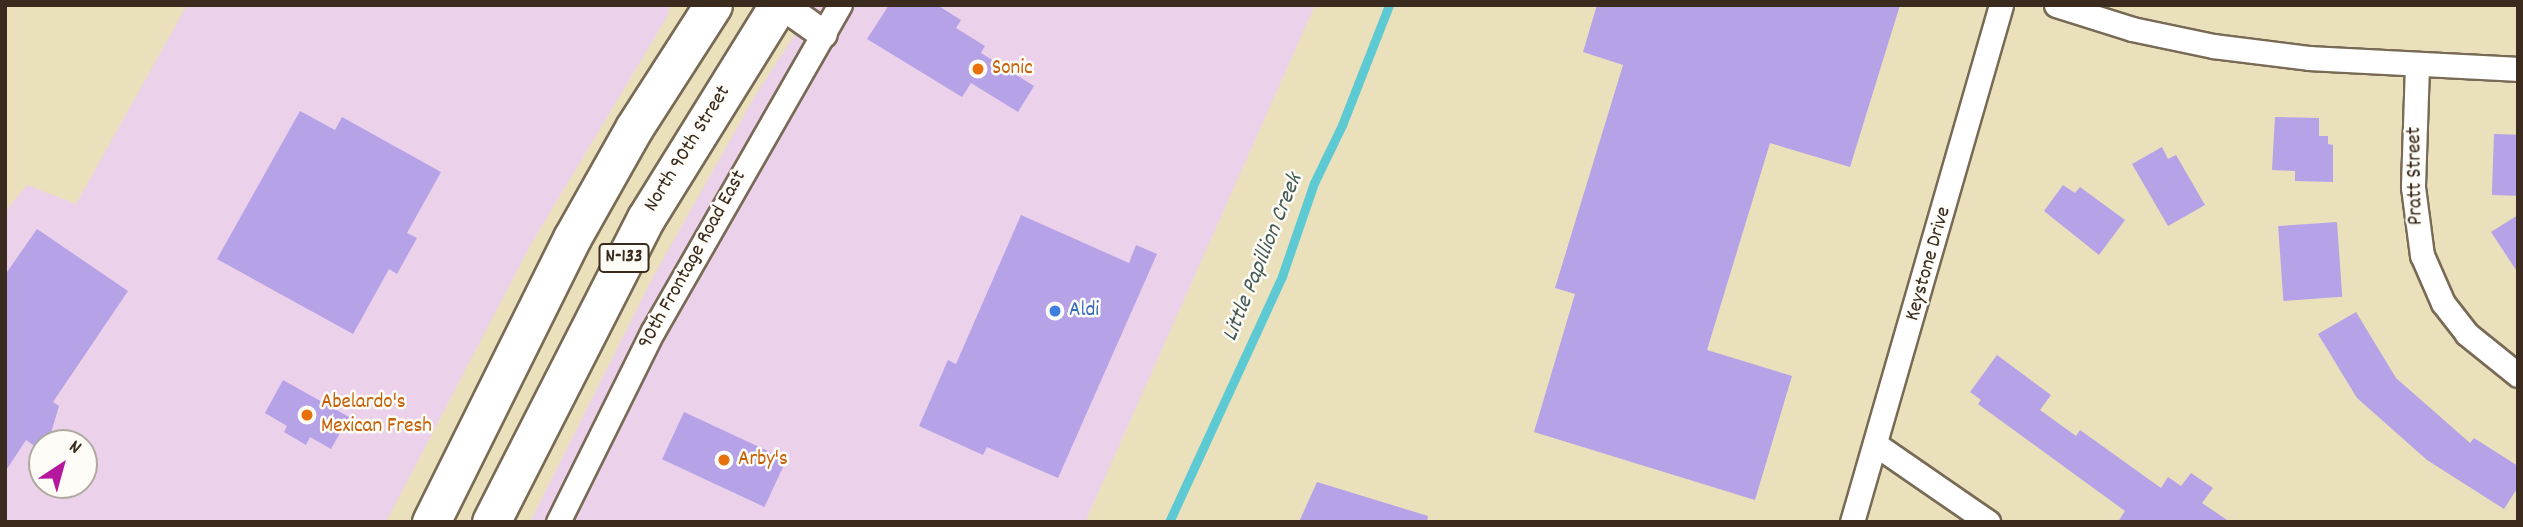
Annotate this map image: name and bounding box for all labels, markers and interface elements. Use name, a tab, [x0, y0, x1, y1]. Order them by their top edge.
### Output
place label: Sonic	[992, 56, 1033, 82]
marker: Sonic	[970, 61, 986, 77]
street label: North 90th Street	[639, 81, 737, 217]
street label: Pratt Street	[2403, 127, 2429, 225]
street label: 90th Frontage Road East	[633, 166, 753, 354]
water label: Little Papillion Creek	[1218, 170, 1310, 346]
street label: Keystone Drive	[1901, 204, 1957, 324]
road number: N-133	[598, 242, 650, 274]
place label: Aldi	[1069, 298, 1099, 324]
marker: Aldi	[1047, 303, 1063, 319]
place label: Abelardo's Mexican Fresh	[321, 390, 432, 440]
marker: Abelardo's Mexican Fresh	[299, 407, 315, 423]
north arrow	[28, 429, 98, 499]
text: N	[63, 435, 86, 462]
place label: Arby's	[738, 447, 788, 473]
marker: Arby's	[716, 452, 732, 468]

